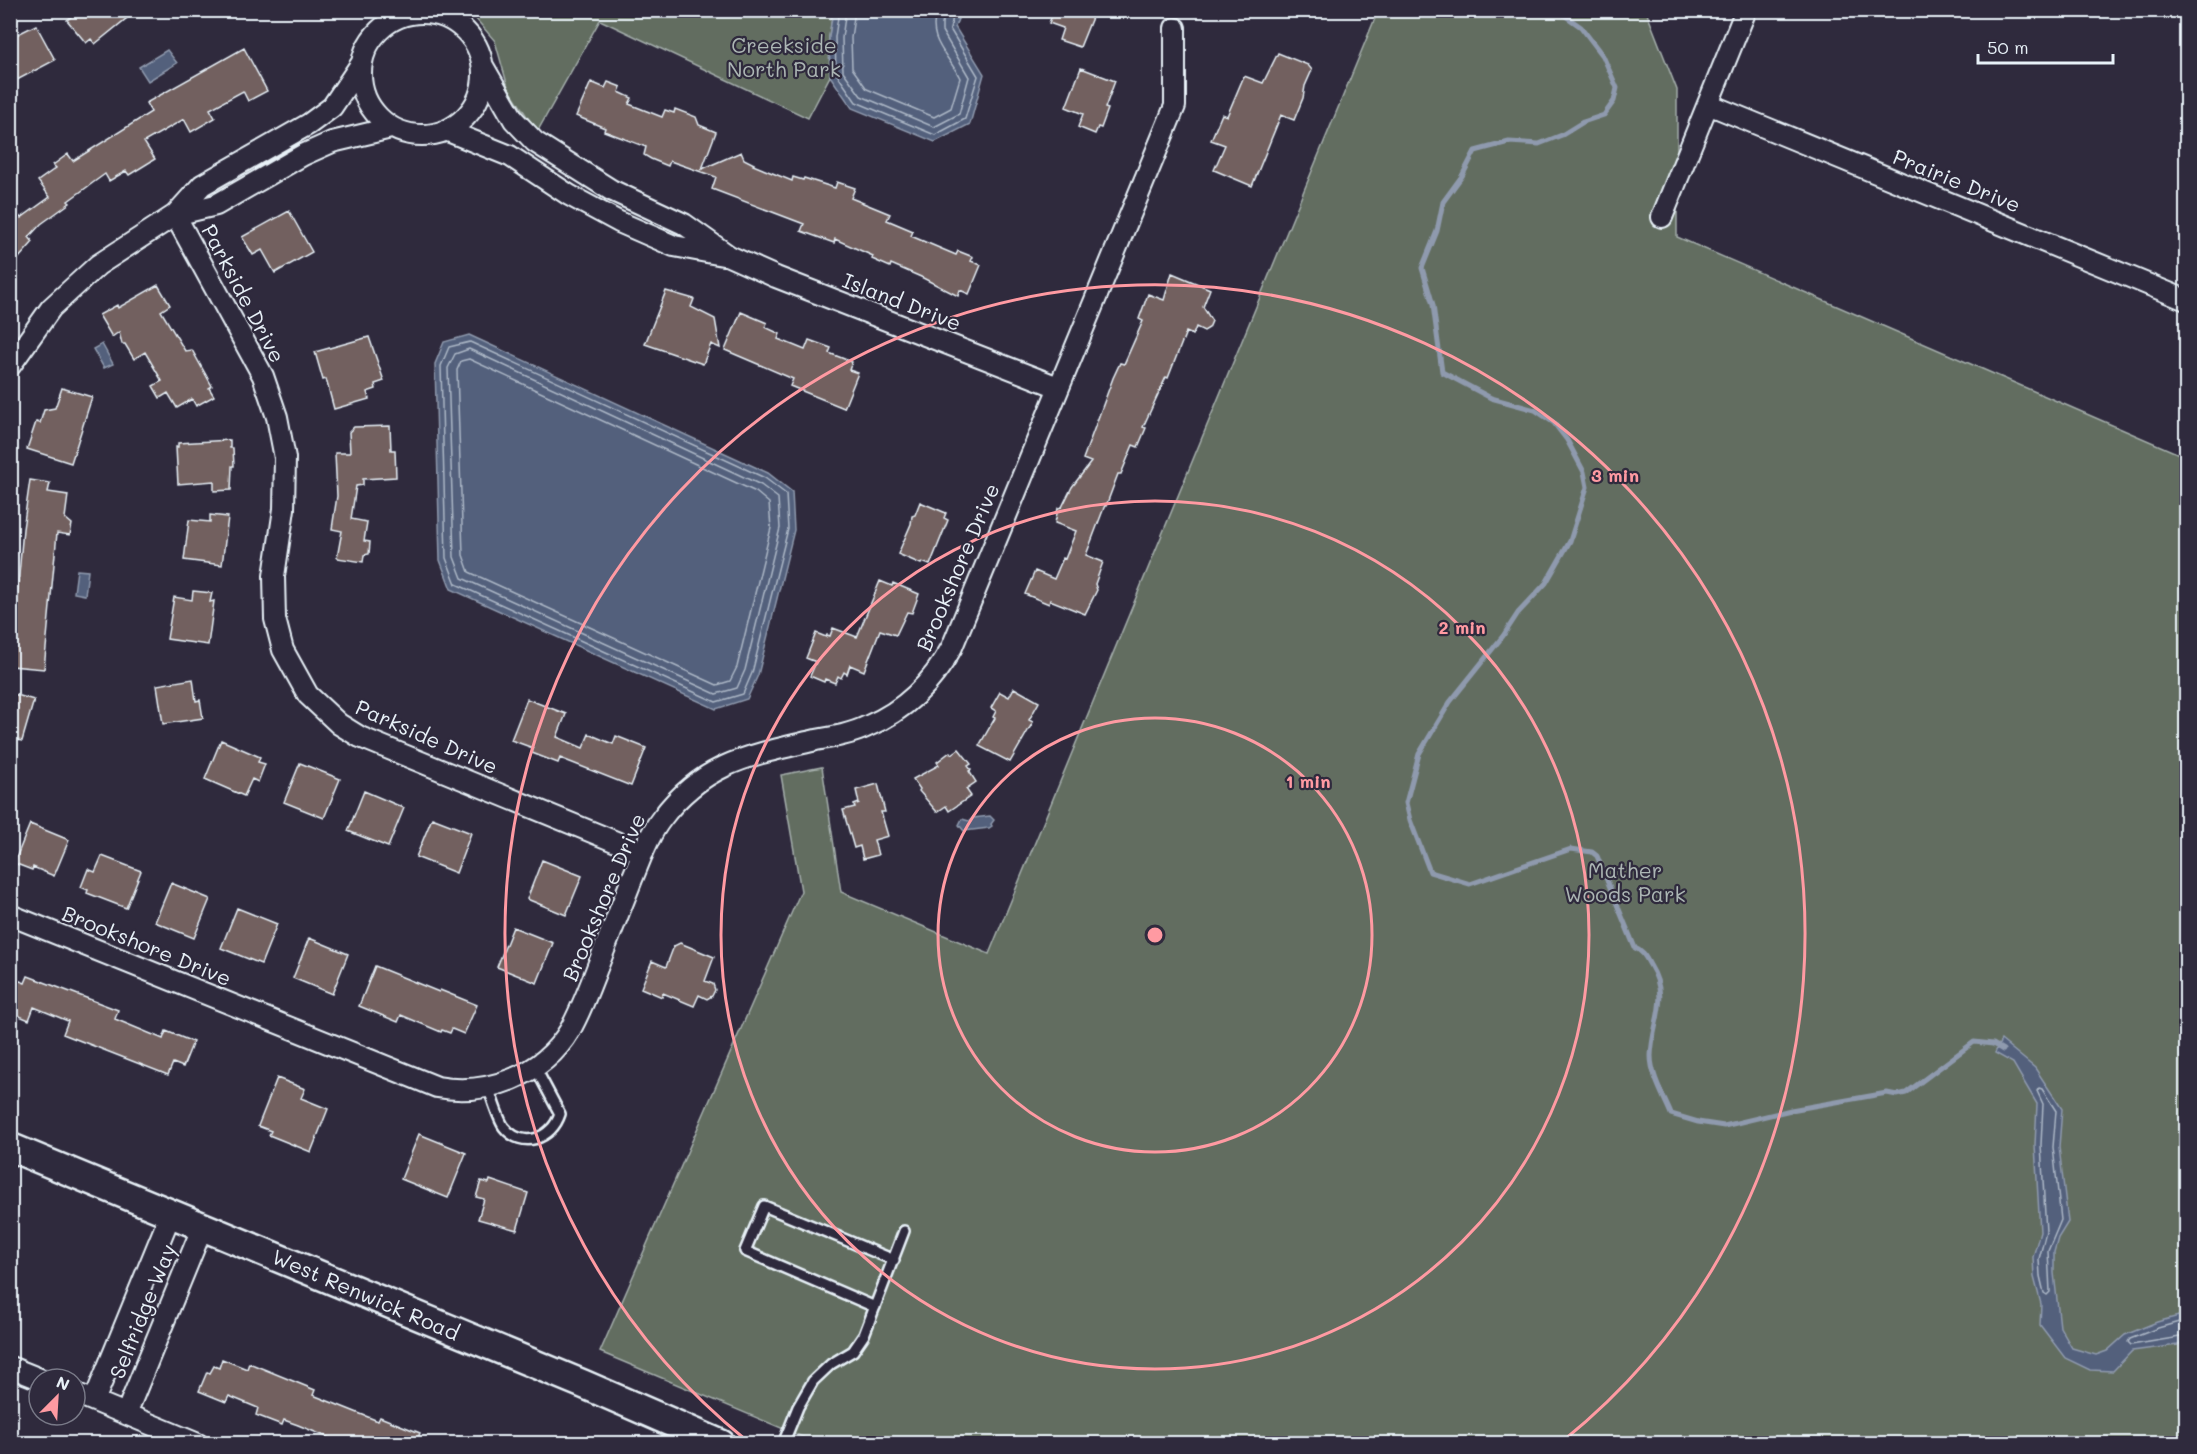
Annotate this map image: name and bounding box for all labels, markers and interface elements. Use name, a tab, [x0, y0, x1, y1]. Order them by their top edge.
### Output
scale bar	[1978, 27, 2113, 65]
park label: Creekside North Park	[727, 31, 841, 82]
text: 50 m	[1987, 35, 2029, 59]
street label: Prairie Drive	[1889, 142, 2025, 218]
street label: Parkside Drive	[196, 219, 292, 367]
street label: Island Drive	[839, 266, 965, 336]
text: 3 min	[1591, 463, 1639, 487]
street label: Brookshore Drive	[909, 479, 1005, 655]
text: 2 min	[1438, 615, 1486, 639]
street label: Parkside Drive	[352, 693, 502, 779]
text: 1 min	[1285, 769, 1331, 793]
street label: Brookshore Drive	[555, 809, 651, 985]
park label: Mather Woods Park	[1564, 856, 1686, 907]
street label: Brookshore Drive	[59, 899, 235, 991]
centre of rings	[1145, 925, 1165, 945]
street label: Selfridge Way	[103, 1240, 181, 1382]
street label: West Renwick Road	[268, 1242, 464, 1346]
north arrow	[27, 1367, 87, 1427]
text: N	[53, 1371, 73, 1395]

